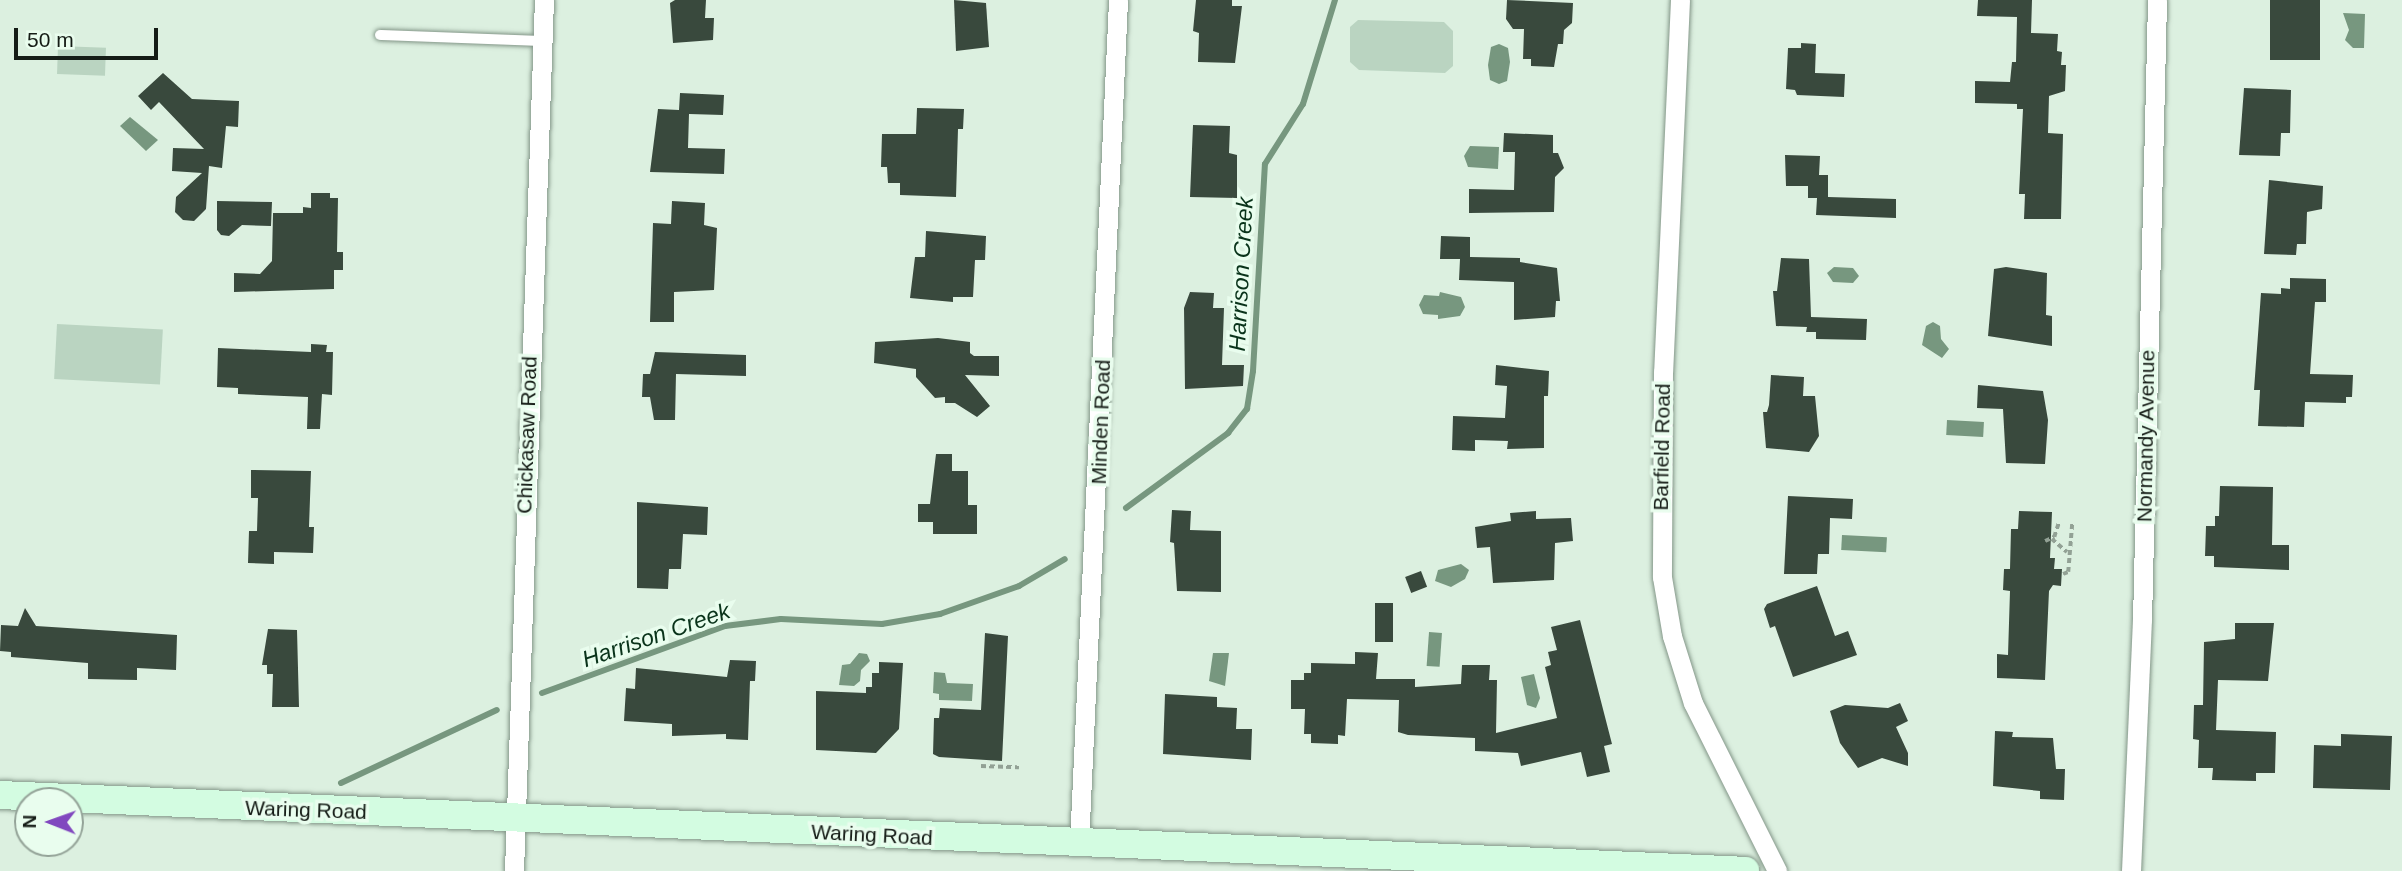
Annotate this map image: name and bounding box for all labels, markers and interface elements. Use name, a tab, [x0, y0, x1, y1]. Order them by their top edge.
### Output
scale bar	[18, 14, 161, 58]
text: 50 m	[27, 28, 74, 51]
water label: Harrison Creek	[1223, 196, 1259, 352]
street label: Normandy Avenue	[2132, 349, 2160, 523]
street label: Chickasaw Road	[512, 356, 542, 514]
street label: Minden Road	[1086, 359, 1116, 485]
street label: Barfield Road	[1648, 383, 1676, 511]
water label: Harrison Creek	[578, 597, 734, 673]
north arrow	[14, 787, 84, 857]
street label: Waring Road	[245, 795, 367, 825]
text: N	[19, 815, 40, 829]
street label: Waring Road	[811, 819, 933, 851]

